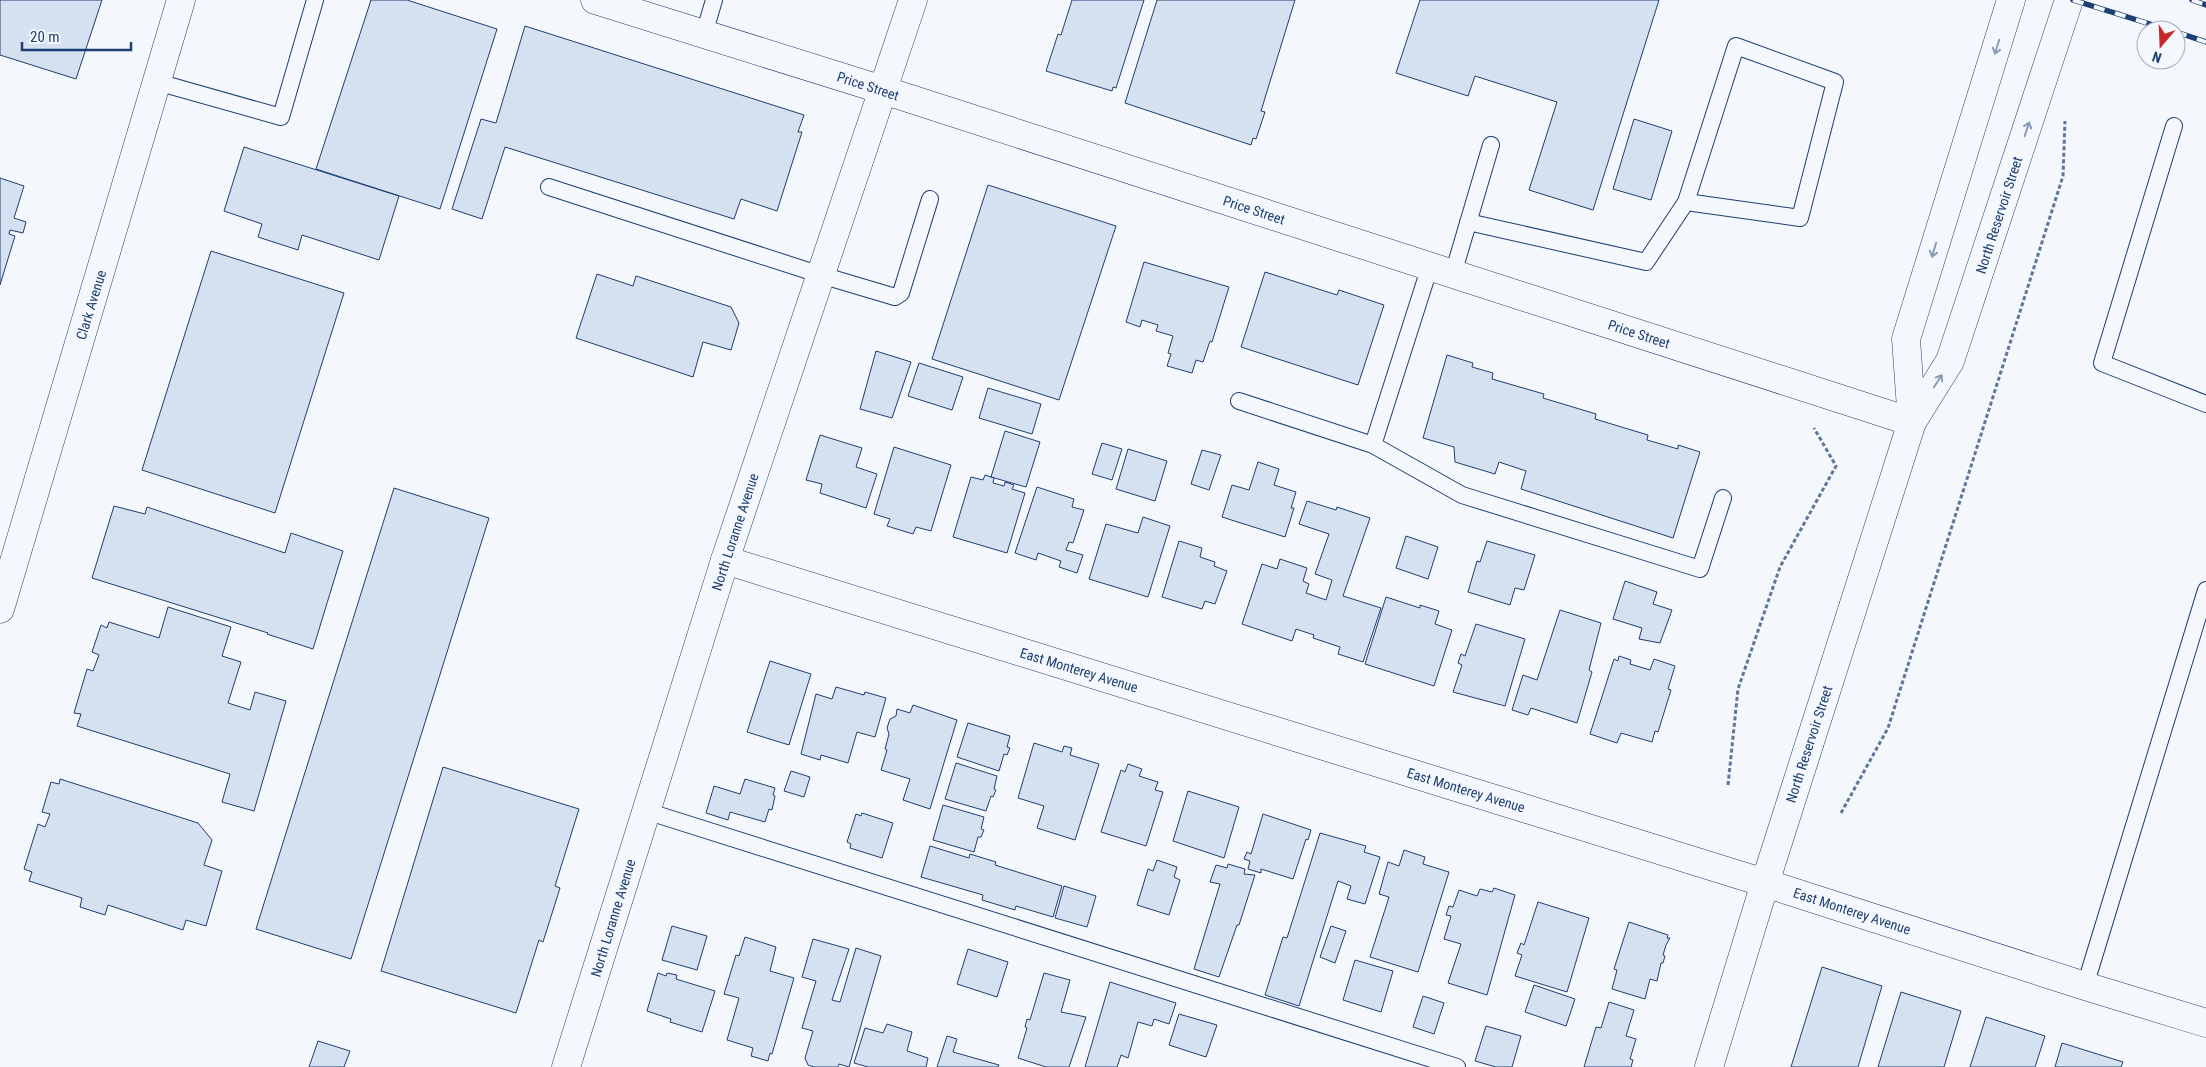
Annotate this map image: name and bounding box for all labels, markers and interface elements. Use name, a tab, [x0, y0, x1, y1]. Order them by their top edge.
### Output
scale bar	[22, 20, 131, 52]
north arrow	[2136, 20, 2186, 70]
text: 20 m	[30, 28, 60, 46]
one-way arrow	[1991, 38, 2001, 54]
text: N	[2150, 48, 2163, 66]
street label: Price Street	[835, 68, 901, 104]
one-way arrow	[2023, 122, 2032, 137]
street label: North Reservoir Street	[1973, 154, 2025, 276]
street label: Price Street	[1221, 192, 1287, 228]
one-way arrow	[1929, 241, 1938, 257]
street label: Clark Avenue	[73, 268, 109, 342]
street label: Price Street	[1606, 316, 1672, 352]
one-way arrow	[1933, 374, 1943, 388]
street label: North Loranne Avenue	[708, 471, 762, 593]
street label: East Monterey Avenue	[1018, 644, 1140, 696]
street label: North Reservoir Street	[1783, 683, 1835, 805]
street label: East Monterey Avenue	[1405, 764, 1527, 816]
street label: North Loranne Avenue	[587, 857, 639, 979]
street label: East Monterey Avenue	[1791, 884, 1913, 938]

